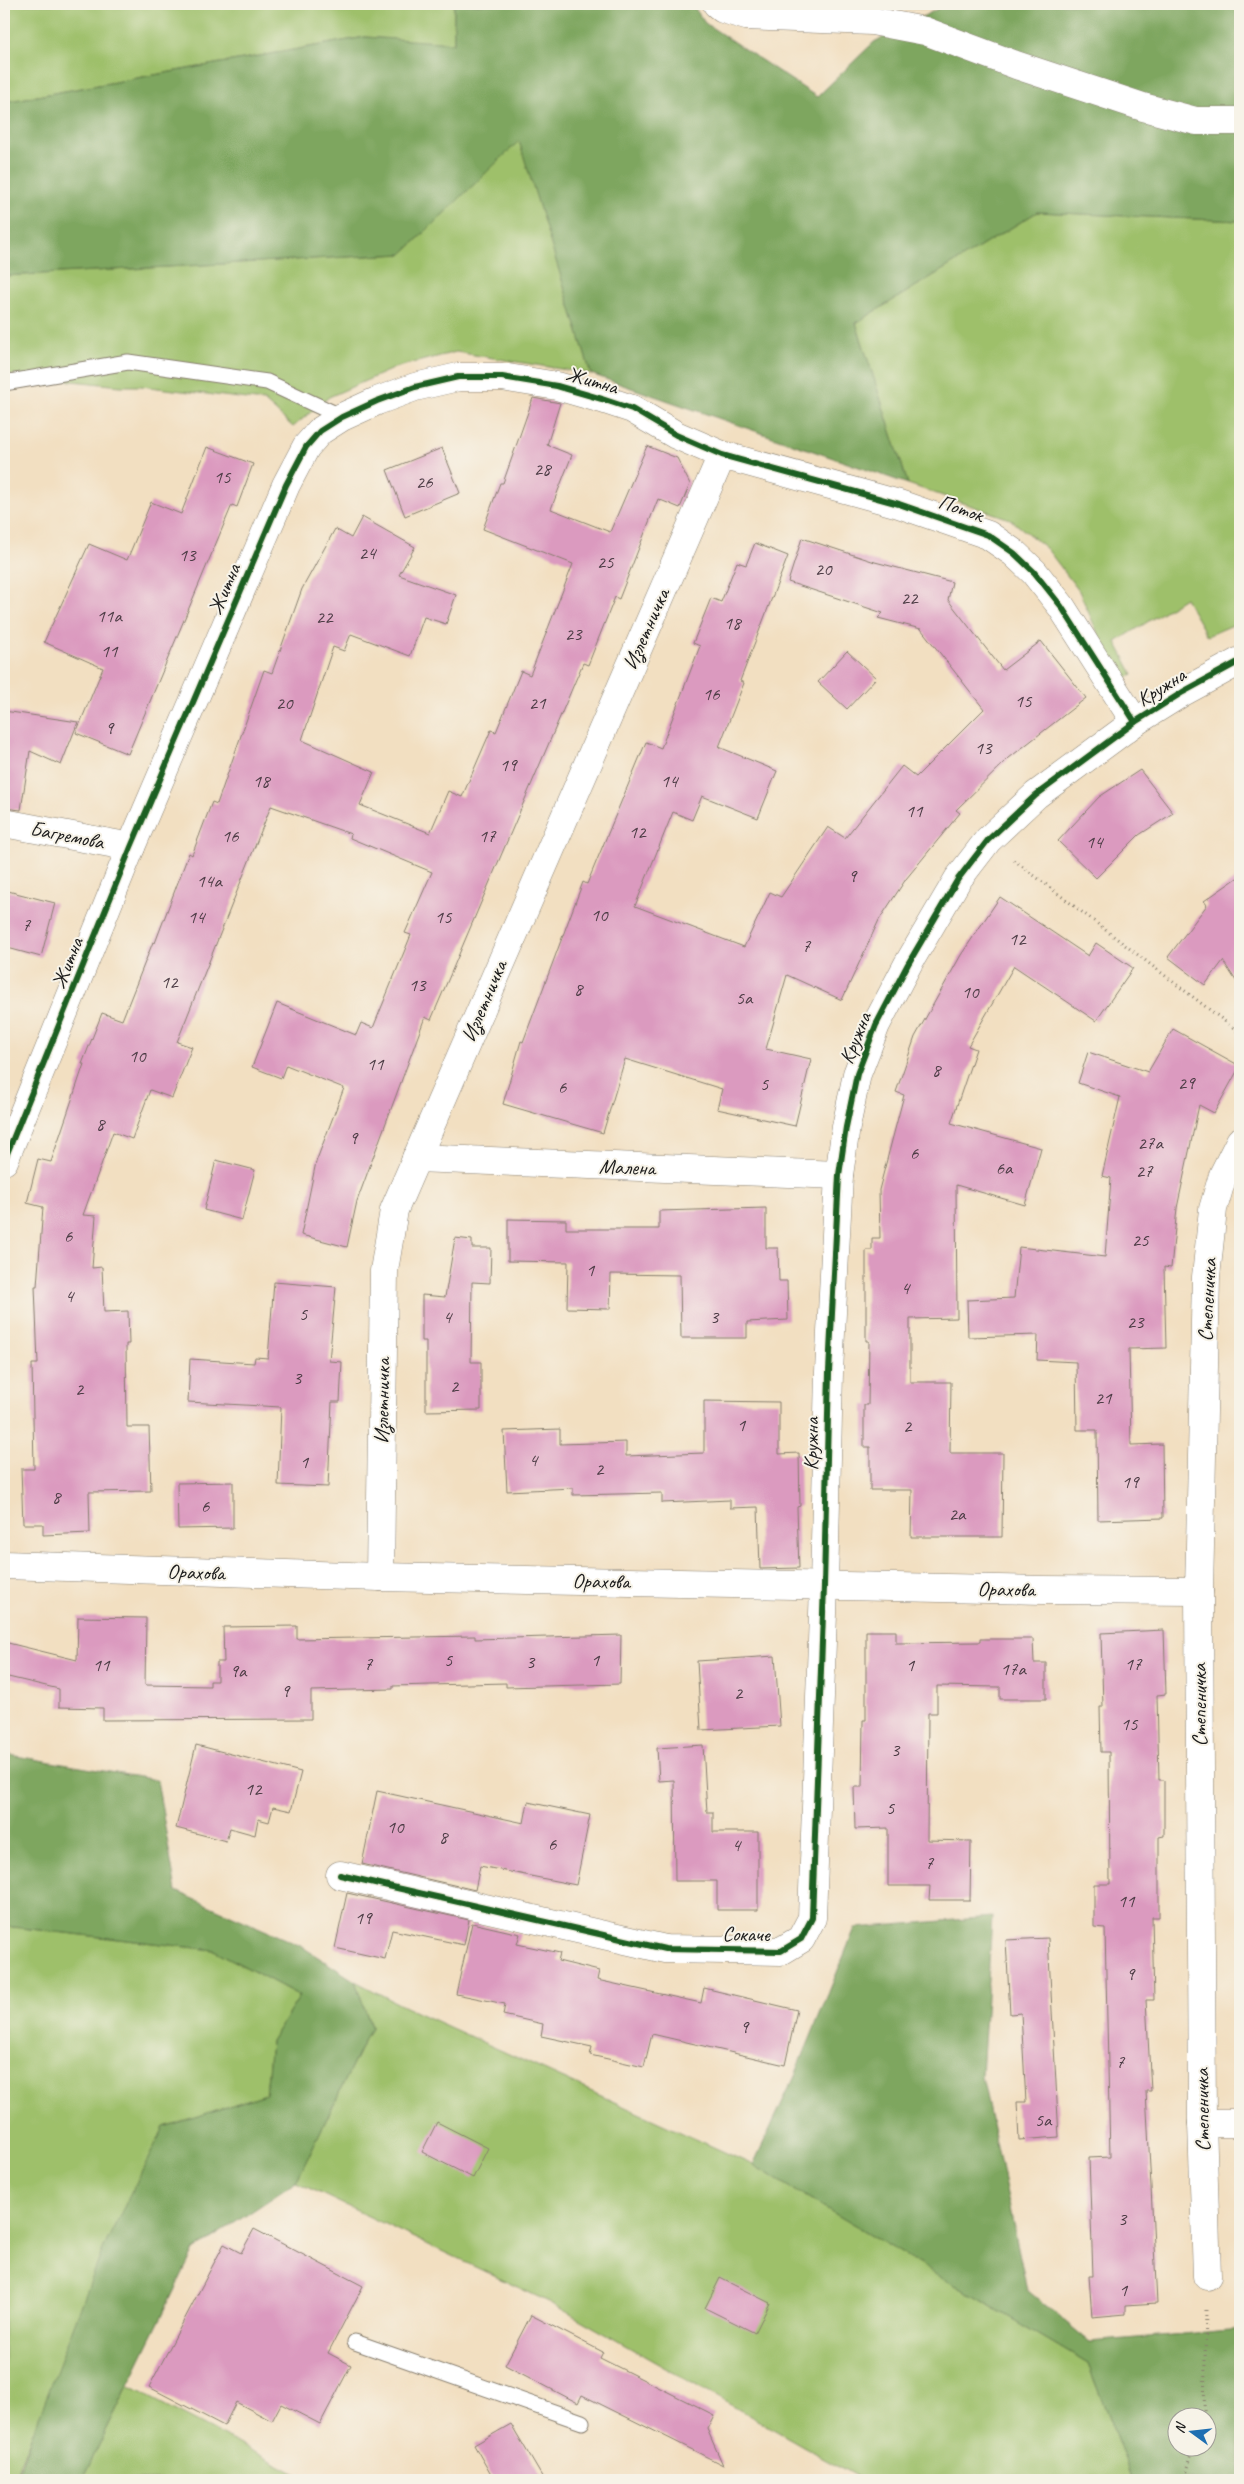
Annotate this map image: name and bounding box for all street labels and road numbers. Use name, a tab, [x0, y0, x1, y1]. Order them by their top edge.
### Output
street label: Житна	[563, 360, 622, 400]
street label: Поток	[935, 488, 989, 529]
street label: Житна	[202, 558, 247, 618]
street label: Излетничка	[617, 582, 677, 674]
street label: Кружна	[1132, 661, 1192, 712]
street label: Багремова	[28, 815, 108, 855]
street label: Житна	[45, 932, 90, 992]
street label: Излетничка	[455, 954, 515, 1046]
street label: Кружна	[833, 1007, 878, 1067]
street label: Малена	[598, 1153, 658, 1181]
street label: Степеничка	[1192, 1256, 1222, 1342]
street label: Излетничка	[368, 1356, 397, 1444]
street label: Кружна	[798, 1416, 824, 1471]
street label: Орахова	[167, 1558, 228, 1586]
street label: Орахова	[572, 1568, 632, 1595]
street label: Орахова	[977, 1576, 1037, 1603]
street label: Степеничка	[1186, 1662, 1212, 1747]
street label: Сокаче	[722, 1921, 771, 1947]
street label: Степеничка	[1188, 2066, 1216, 2152]

